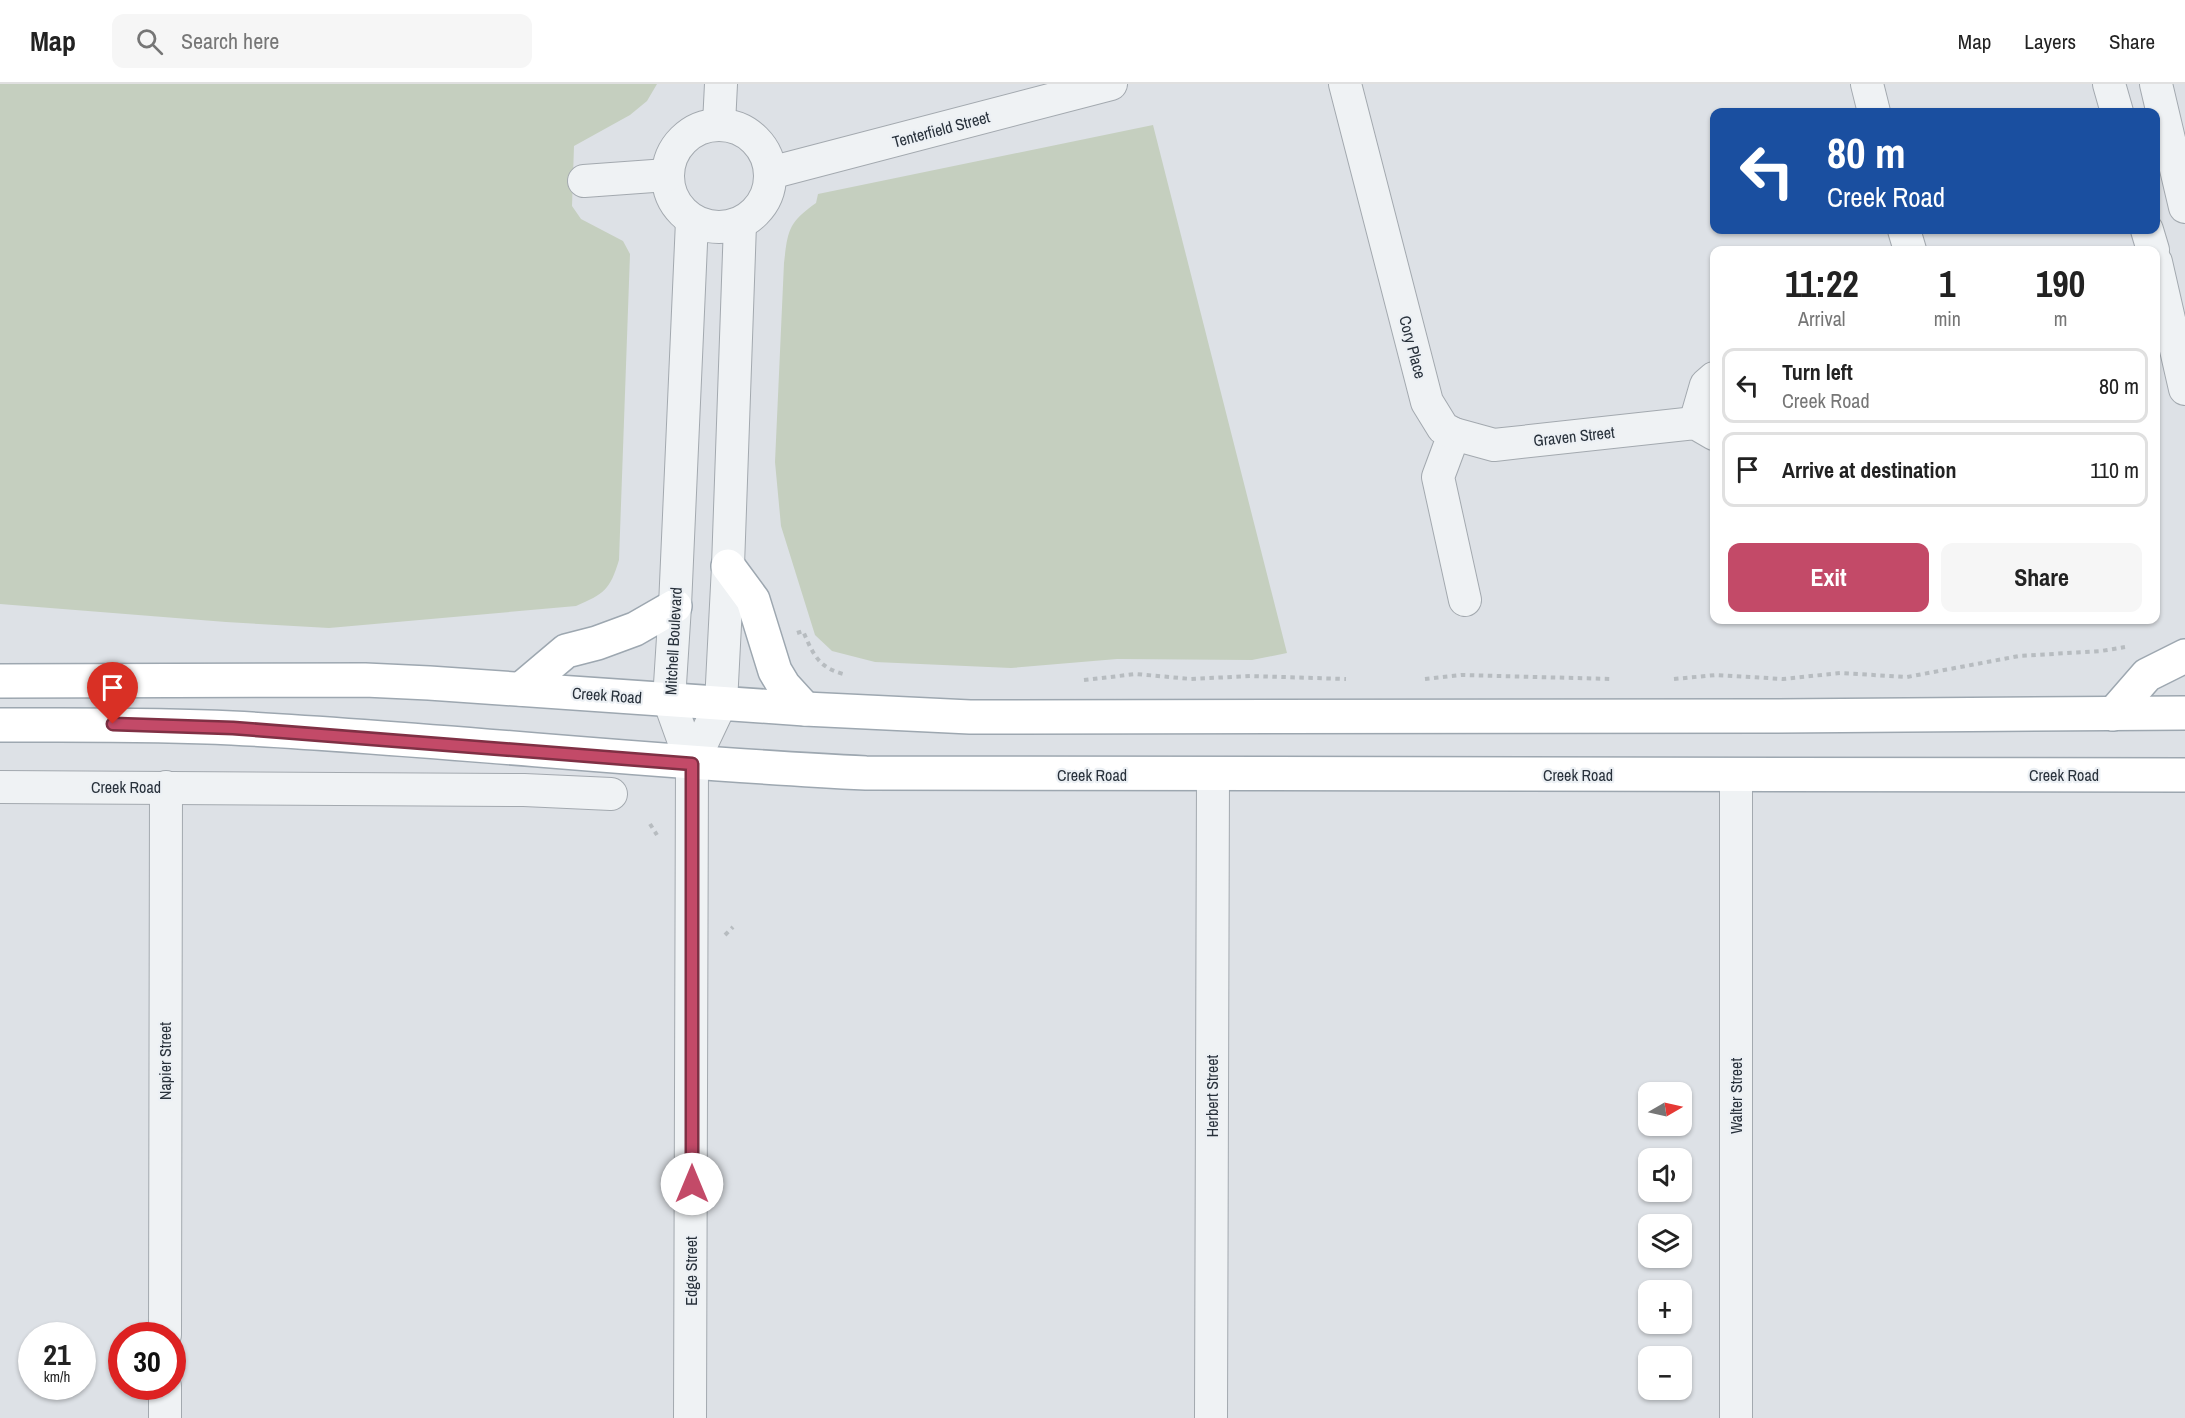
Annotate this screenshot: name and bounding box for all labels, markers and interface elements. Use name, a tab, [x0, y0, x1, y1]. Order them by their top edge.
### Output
search box	[112, 14, 532, 68]
text: Map	[30, 22, 76, 60]
icon: search	[133, 25, 166, 58]
text: Search here	[181, 26, 279, 56]
text: Map	[1958, 27, 1991, 56]
text: Layers	[2024, 27, 2076, 56]
text: Share	[2109, 27, 2155, 56]
street label: Tenterfield Street	[890, 105, 992, 153]
text: 80 m	[1827, 125, 1906, 181]
icon: left	[1728, 132, 1806, 210]
text: Creek Road	[1827, 179, 1945, 215]
text: 11:22	[1785, 260, 1859, 308]
text: 1	[1939, 260, 1956, 308]
text: 190	[2036, 260, 2085, 308]
text: Arrival	[1798, 305, 1846, 332]
text: min	[1934, 305, 1961, 332]
text: m	[2054, 305, 2067, 332]
street label: Cory Place	[1394, 313, 1432, 381]
text: Turn left	[1782, 357, 1853, 387]
icon: left	[1731, 369, 1764, 402]
text: 80 m	[2099, 371, 2139, 401]
text: Creek Road	[1782, 387, 1870, 414]
street label: Graven Street	[1532, 421, 1616, 451]
icon: arrive	[1731, 453, 1764, 486]
text: Arrive at destination	[1782, 455, 1956, 485]
text: 110 m	[2090, 455, 2139, 485]
button: Exit	[1728, 543, 1929, 612]
button: Share	[1941, 543, 2142, 612]
street label: Mitchell Boulevard	[659, 587, 687, 695]
pin	[87, 662, 138, 724]
icon: arrive	[96, 671, 129, 704]
street label: Creek Road	[571, 682, 643, 708]
street label: Creek Road	[1057, 764, 1127, 786]
street label: Creek Road	[1543, 764, 1613, 786]
street label: Creek Road	[2029, 764, 2099, 786]
street label: Creek Road	[91, 776, 161, 798]
street label: Napier Street	[154, 1022, 176, 1100]
street label: Herbert Street	[1201, 1054, 1223, 1137]
street label: Walter Street	[1725, 1058, 1747, 1134]
north arrow	[1638, 1082, 1692, 1136]
map controls	[1638, 1082, 1692, 1400]
button: sound	[1638, 1148, 1692, 1202]
position arrow	[660, 1152, 724, 1216]
button: layers	[1638, 1214, 1692, 1268]
street label: Edge Street	[680, 1236, 702, 1306]
button: +	[1638, 1280, 1692, 1334]
speed limit sign: 30	[108, 1322, 186, 1400]
text: 21	[43, 1334, 71, 1374]
button: −	[1638, 1346, 1692, 1400]
text: km/h	[44, 1366, 70, 1387]

